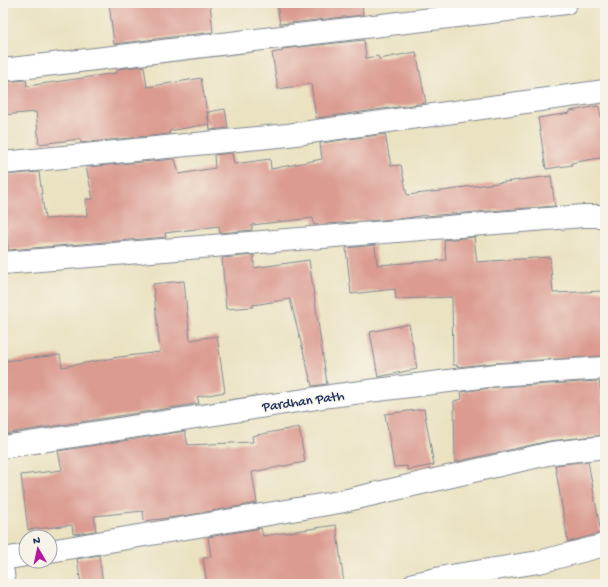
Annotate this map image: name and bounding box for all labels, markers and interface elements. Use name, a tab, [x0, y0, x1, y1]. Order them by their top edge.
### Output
street label: Pardhan Path	[260, 388, 346, 417]
north arrow	[18, 529, 58, 569]
text: N	[32, 535, 41, 548]

